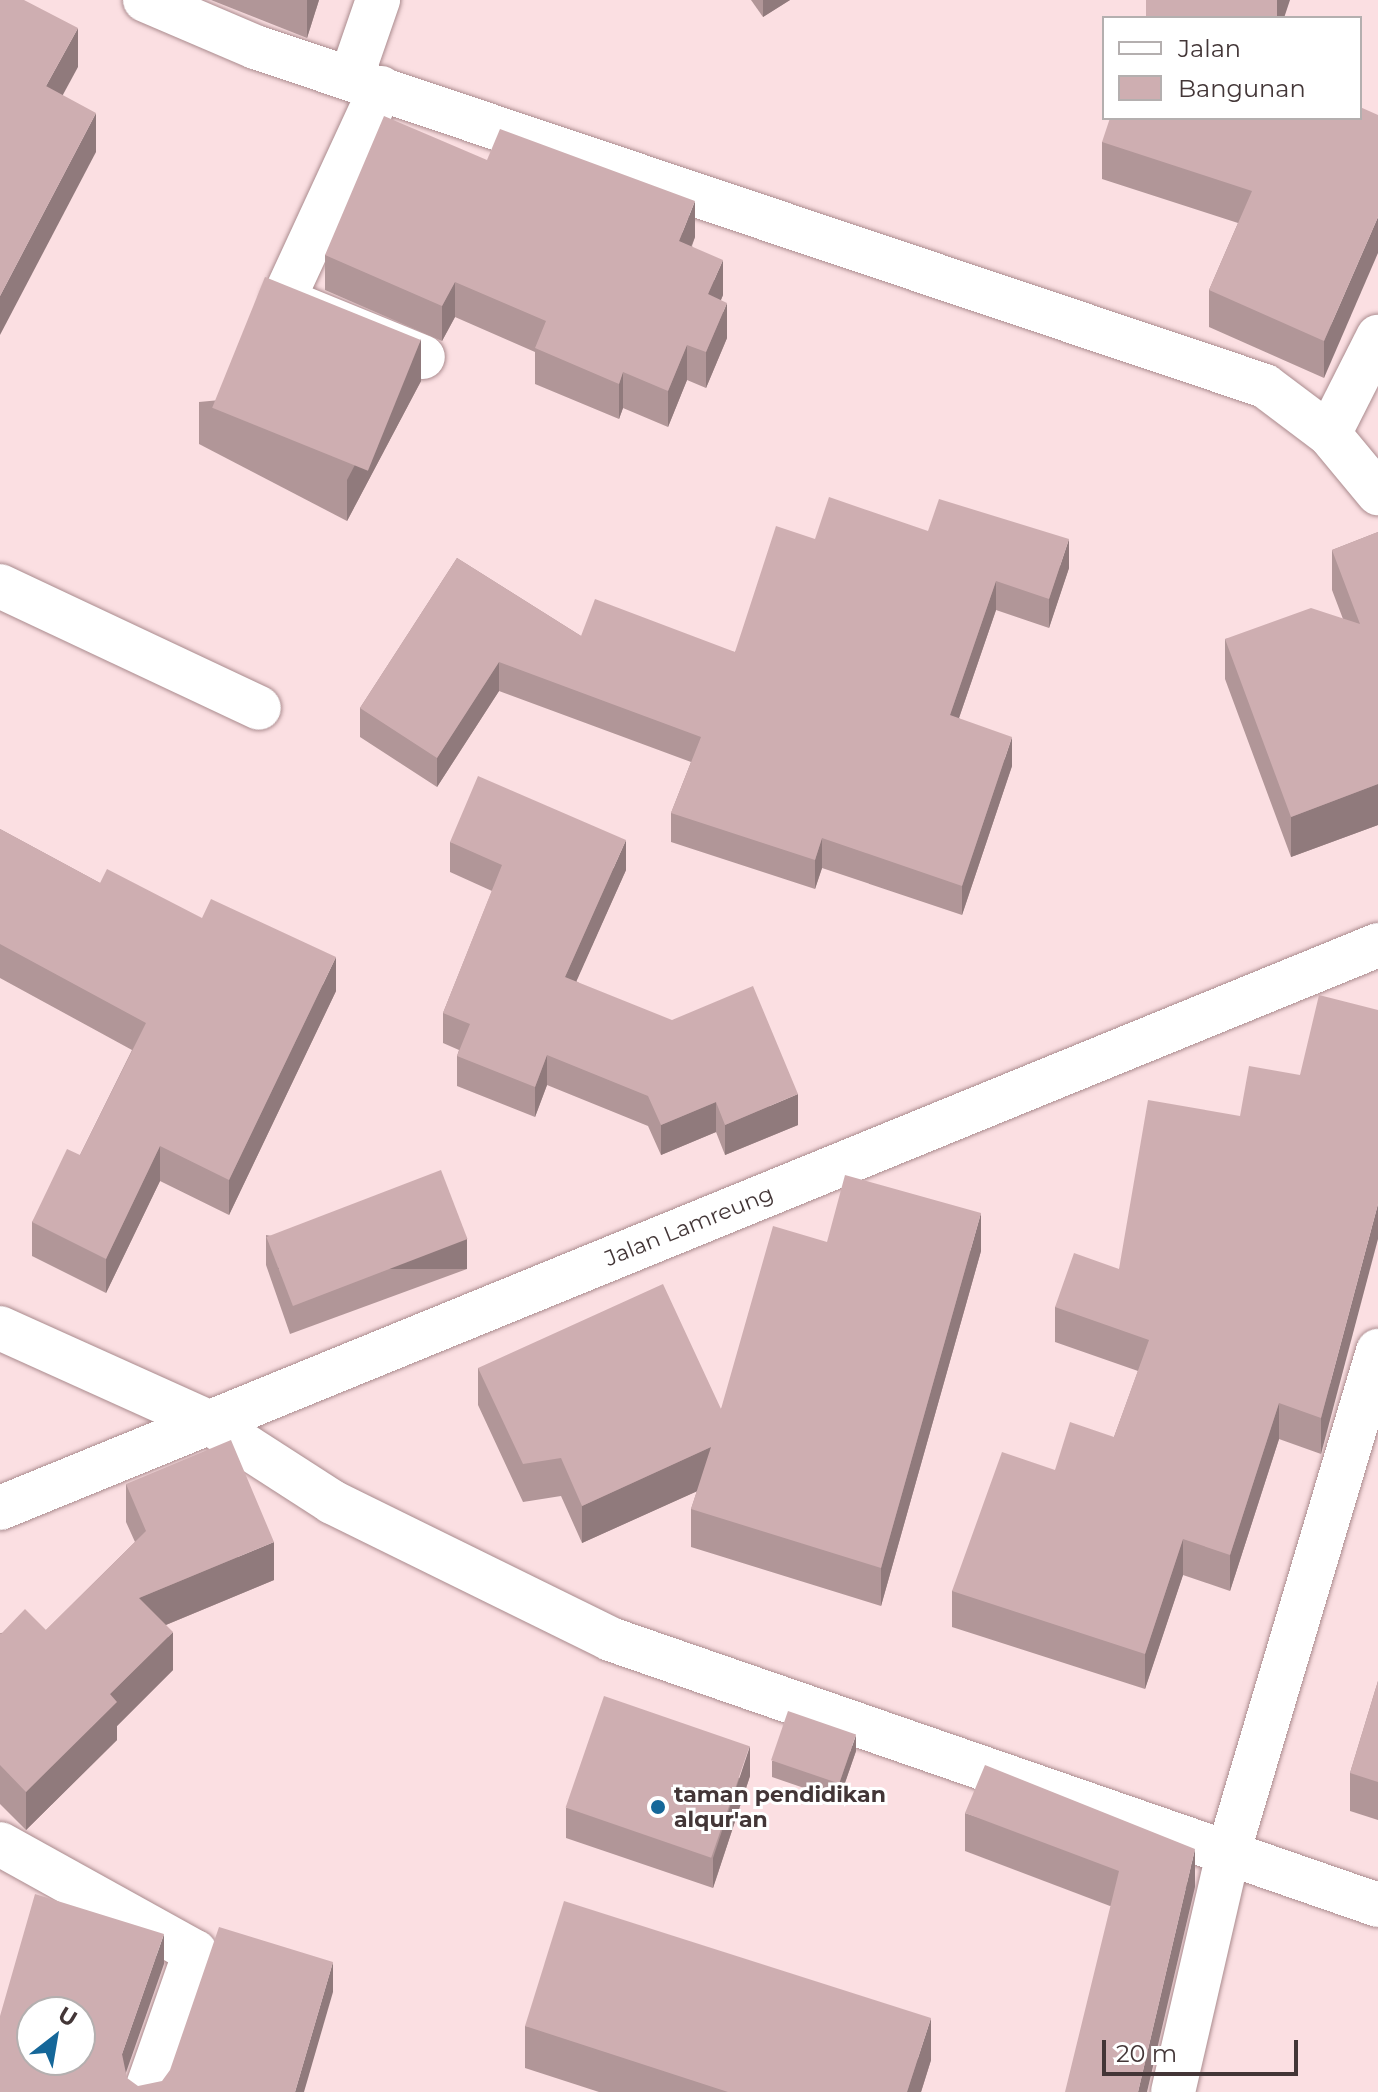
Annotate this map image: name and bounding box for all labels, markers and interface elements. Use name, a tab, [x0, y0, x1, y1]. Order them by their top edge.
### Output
legend	[1102, 16, 1362, 120]
text: Jalan	[1178, 34, 1241, 63]
text: Bangunan	[1178, 74, 1306, 103]
street label: Jalan Lamreung	[601, 1180, 777, 1272]
place label: taman pendidikan alqur'an	[674, 1781, 886, 1832]
marker: taman pendidikan alqur'an	[649, 1798, 667, 1816]
north arrow	[16, 1996, 96, 2076]
text: U	[53, 2001, 82, 2033]
scale bar	[1106, 2024, 1302, 2074]
text: 20 m	[1116, 2039, 1177, 2068]

